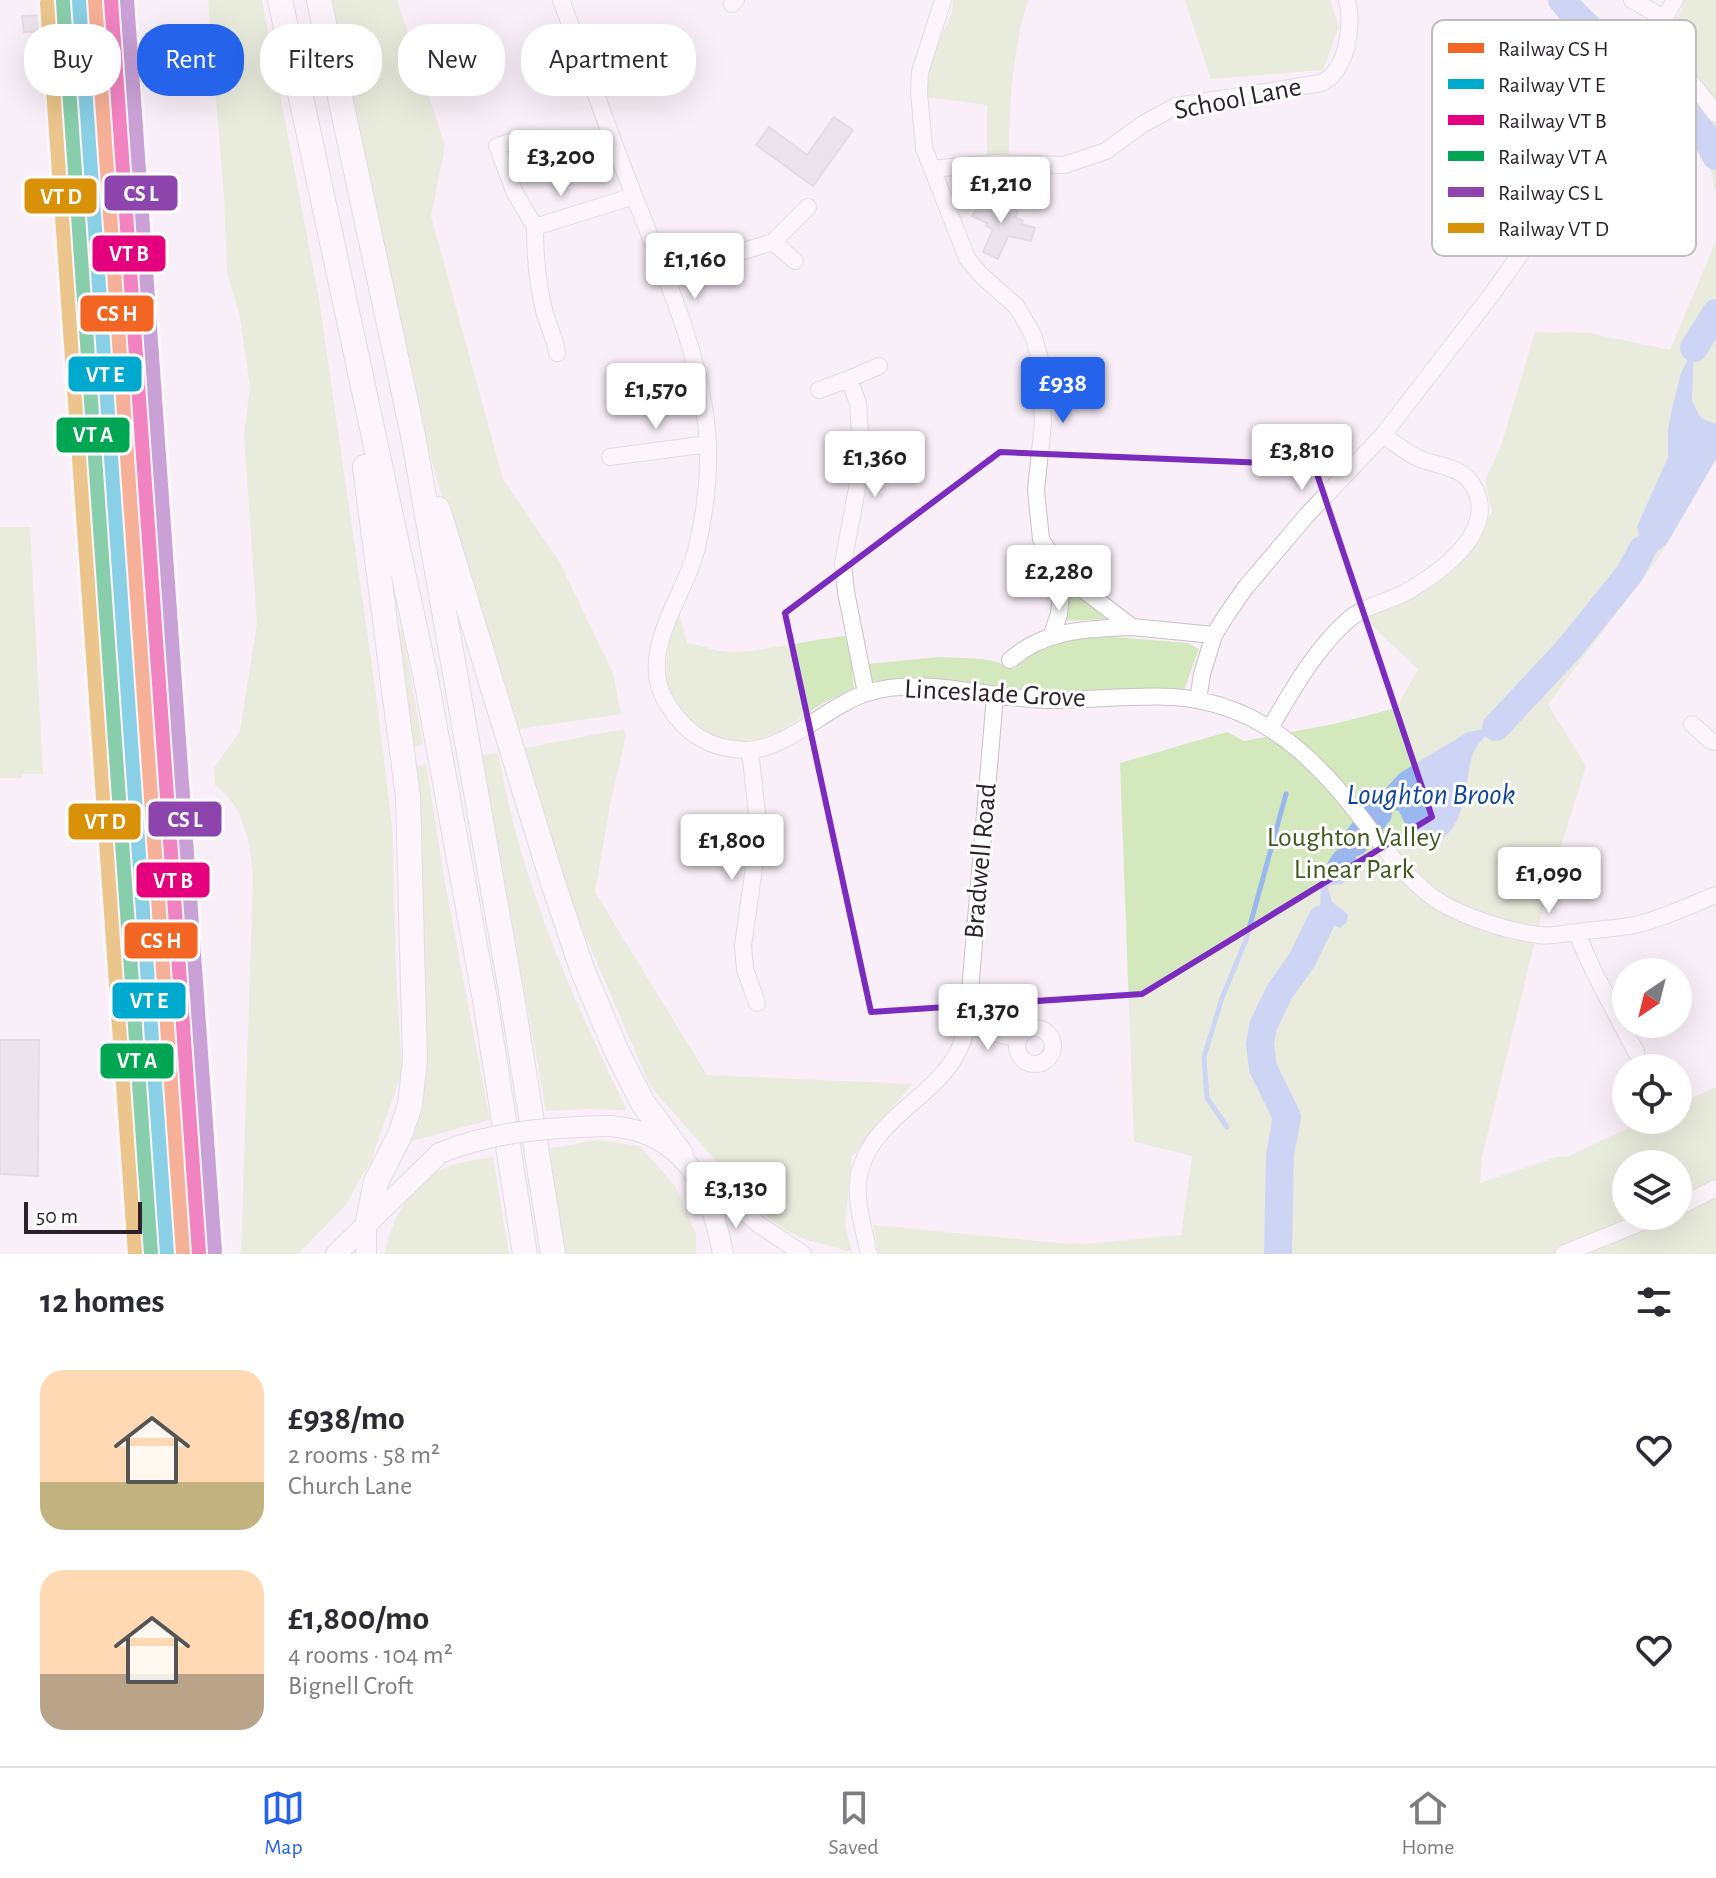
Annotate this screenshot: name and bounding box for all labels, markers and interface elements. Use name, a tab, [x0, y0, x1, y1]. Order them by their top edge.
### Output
legend	[1432, 20, 1696, 256]
chip: Buy	[24, 24, 121, 96]
chip: Rent	[137, 24, 244, 96]
chip: Filters	[260, 24, 382, 96]
chip: New	[398, 24, 505, 96]
chip: Apartment	[521, 24, 696, 96]
text: Railway CS H	[1498, 38, 1609, 60]
street label: School Lane	[1172, 73, 1304, 125]
text: Railway VT E	[1498, 74, 1606, 96]
text: Railway VT B	[1498, 110, 1607, 132]
pin: £3,200	[496, 130, 626, 198]
text: £3,200	[527, 143, 595, 169]
text: Railway VT A	[1498, 146, 1608, 168]
pin: £1,210	[936, 157, 1066, 225]
text: £1,210	[970, 170, 1032, 196]
line badge: CS L	[103, 174, 179, 212]
line badge: VT D	[23, 177, 98, 215]
text: Railway CS L	[1498, 182, 1604, 204]
text: CS L	[123, 183, 159, 205]
text: VT D	[40, 186, 82, 208]
text: Railway VT D	[1498, 218, 1609, 240]
pin: £1,160	[630, 233, 760, 301]
line badge: VT B	[91, 234, 167, 273]
text: VT B	[109, 243, 149, 265]
text: £1,160	[664, 246, 726, 272]
line badge: CS H	[79, 294, 155, 333]
text: CS H	[97, 303, 137, 325]
line badge: VT E	[67, 355, 143, 393]
pin: £938	[1016, 357, 1110, 425]
pin: £1,570	[591, 363, 721, 431]
text: VT E	[86, 364, 124, 386]
text: £938	[1039, 370, 1087, 396]
text: £1,570	[625, 376, 687, 402]
line badge: VT A	[55, 416, 131, 454]
text: VT A	[73, 424, 113, 446]
pin: £3,810	[1237, 424, 1367, 492]
pin: £1,360	[810, 431, 940, 499]
text: £3,810	[1270, 437, 1334, 463]
text: £1,360	[843, 444, 907, 470]
pin: £2,280	[994, 545, 1124, 613]
text: £2,280	[1025, 558, 1093, 584]
street label: Linceslade Grove	[904, 675, 1086, 713]
water label: Loughton Brook	[1347, 780, 1516, 810]
street label: Bradwell Road	[960, 782, 1002, 940]
line badge: CS L	[147, 800, 223, 838]
line badge: VT D	[67, 802, 142, 841]
text: CS L	[167, 809, 203, 831]
text: VT D	[84, 811, 126, 833]
pin: £1,800	[667, 814, 797, 882]
park label: Loughton Valley Linear Park	[1267, 824, 1441, 884]
text: £1,800	[699, 827, 765, 853]
pin: £1,090	[1484, 847, 1614, 915]
text: £1,090	[1516, 860, 1582, 886]
line badge: VT B	[135, 861, 211, 899]
text: VT B	[153, 870, 193, 892]
line badge: CS H	[123, 921, 199, 960]
text: CS H	[141, 930, 181, 952]
north arrow	[1612, 958, 1692, 1038]
map controls	[1612, 958, 1692, 1230]
line badge: VT E	[111, 981, 187, 1020]
pin: £1,370	[923, 984, 1053, 1052]
text: VT E	[130, 990, 168, 1012]
text: £1,370	[957, 997, 1019, 1023]
line badge: VT A	[99, 1042, 175, 1080]
text: VT A	[117, 1050, 157, 1072]
button: locate	[1612, 1054, 1692, 1134]
button: layers	[1612, 1150, 1692, 1230]
pin: £3,130	[671, 1162, 801, 1230]
text: £3,130	[705, 1175, 767, 1201]
scale bar	[24, 1198, 142, 1234]
text: 50 m	[36, 1205, 78, 1227]
icon: filters	[1632, 1280, 1676, 1324]
text: 12 homes	[40, 1285, 165, 1319]
icon: home	[104, 1402, 200, 1498]
text: £938/mo	[288, 1402, 405, 1436]
icon: heart	[1632, 1428, 1676, 1472]
text: 2 rooms · 58 m²	[288, 1442, 440, 1468]
text: Church Lane	[288, 1473, 412, 1499]
icon: home	[104, 1602, 200, 1698]
text: £1,800/mo	[288, 1602, 429, 1636]
icon: heart	[1632, 1628, 1676, 1672]
text: 4 rooms · 104 m²	[288, 1642, 453, 1668]
text: Bignell Croft	[288, 1673, 413, 1699]
tab: Map	[261, 1786, 305, 1860]
tab: Saved	[828, 1786, 879, 1860]
tab: Home	[1402, 1786, 1455, 1860]

